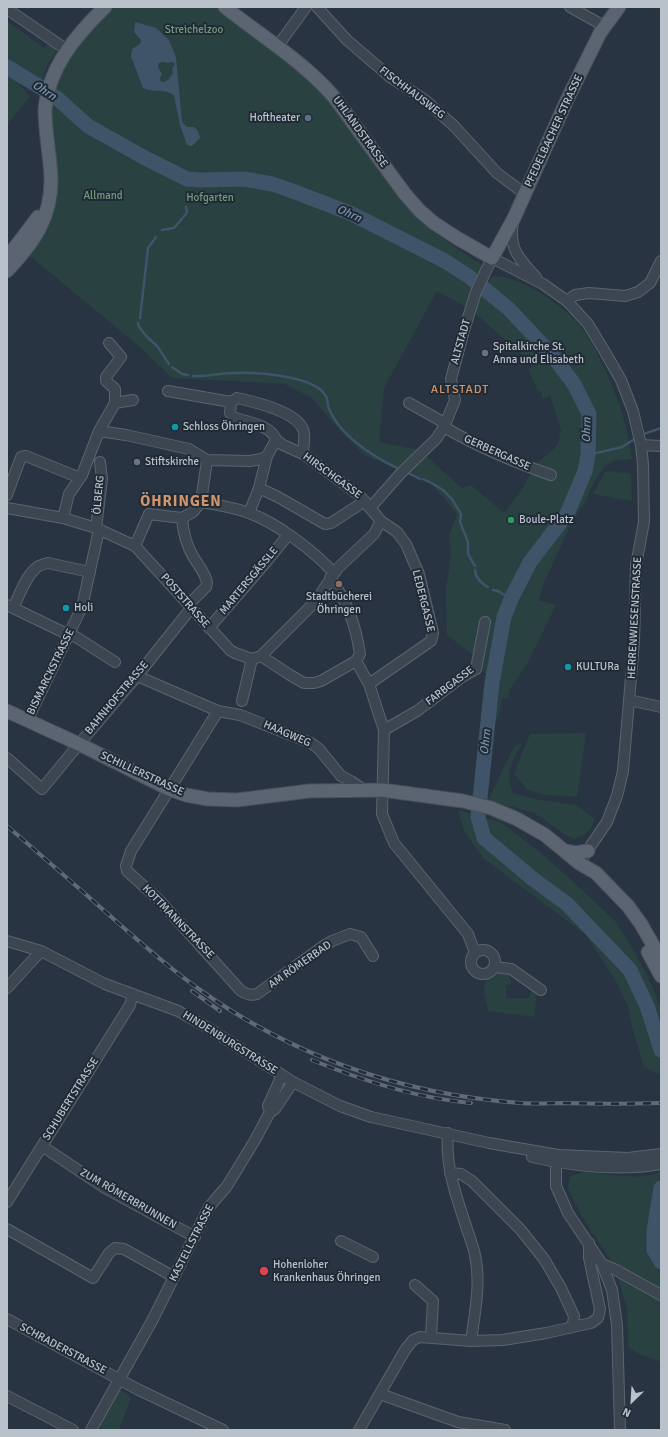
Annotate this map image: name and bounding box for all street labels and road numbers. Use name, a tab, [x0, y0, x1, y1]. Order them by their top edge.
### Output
street label: FISCHHAUSWEG	[377, 64, 447, 122]
street label: PFEDELBACHER STRASSE	[522, 73, 586, 189]
street label: UHLANDSTRASSE	[330, 94, 390, 170]
street label: ALTSTADT	[448, 318, 474, 366]
street label: GERBERGASSE	[462, 432, 532, 474]
street label: HIRSCHGASSE	[300, 450, 364, 502]
street label: ÖLBERG	[91, 475, 107, 515]
street label: MARTERSGÄSSLE	[217, 544, 281, 618]
street label: HERRENWIESENSTRASSE	[625, 557, 645, 679]
street label: LEDERGASSE	[409, 568, 437, 634]
street label: POSTSTRASSE	[158, 571, 212, 631]
street label: BISMARCKSTRASSE	[24, 627, 78, 717]
street label: BAHNHOFSTRASSE	[82, 659, 152, 737]
street label: FARBGASSE	[423, 664, 477, 708]
street label: HAAGWEG	[261, 718, 313, 750]
street label: SCHILLERSTRASSE	[98, 749, 186, 799]
street label: KOTTMANNSTRASSE	[139, 882, 217, 962]
street label: AM RÖMERBAD	[266, 938, 334, 992]
street label: HINDENBURGSTRASSE	[180, 1008, 280, 1078]
street label: SCHUBERTSTRASSE	[40, 1055, 102, 1143]
street label: ZUM RÖMERBRUNNEN	[77, 1166, 179, 1232]
street label: KASTELLSTRASSE	[167, 1202, 217, 1284]
street label: SCHRADERSTRASSE	[17, 1321, 109, 1377]

